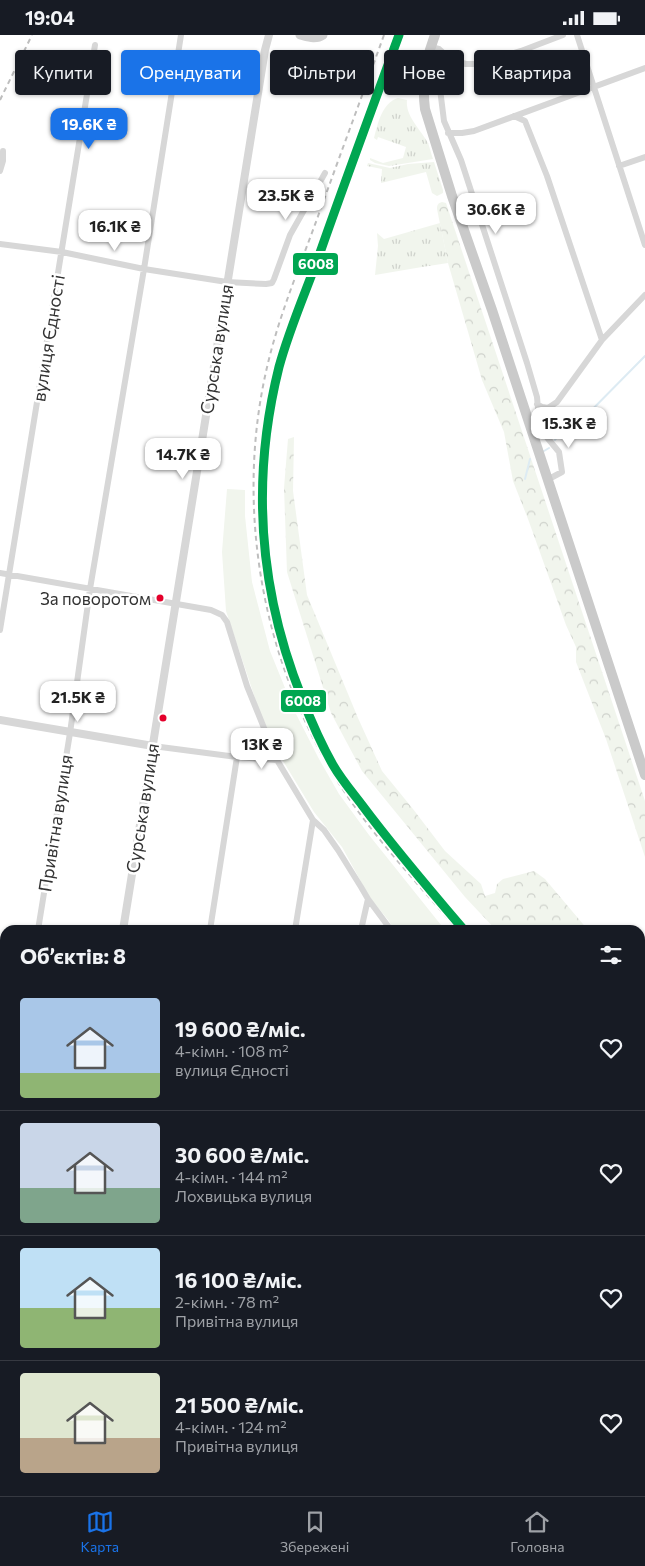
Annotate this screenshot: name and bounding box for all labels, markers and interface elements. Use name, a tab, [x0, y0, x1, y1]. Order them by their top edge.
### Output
text: 19:04	[25, 6, 75, 29]
chip: Купити	[15, 50, 111, 95]
chip: Орендувати	[121, 50, 260, 95]
chip: Фільтри	[270, 50, 374, 95]
chip: Нове	[384, 50, 464, 95]
chip: Квартира	[474, 50, 590, 95]
pin: 19.6K ₴	[43, 107, 135, 150]
text: 19.6K ₴	[61, 114, 117, 133]
pin: 23.5K ₴	[240, 179, 332, 221]
text: 23.5K ₴	[258, 185, 314, 204]
pin: 30.6K ₴	[450, 193, 542, 235]
text: 30.6K ₴	[467, 199, 525, 218]
pin: 16.1K ₴	[69, 209, 161, 252]
text: 16.1K ₴	[89, 216, 141, 235]
line badge: 6008	[292, 252, 339, 276]
text: 6008	[298, 255, 334, 272]
street label: вулиця Єдності	[27, 273, 69, 403]
street label: Сурська вулиця	[195, 282, 237, 416]
pin: 15.3K ₴	[523, 407, 615, 449]
text: 15.3K ₴	[542, 413, 596, 432]
pin: 14.7K ₴	[137, 437, 229, 480]
text: 14.7K ₴	[156, 444, 210, 463]
place label: За поворотом	[40, 588, 151, 609]
marker: За поворотом	[155, 593, 165, 603]
pin: 21.5K ₴	[32, 681, 124, 723]
text: 21.5K ₴	[51, 687, 105, 706]
line badge: 6008	[280, 689, 327, 713]
text: 6008	[285, 692, 321, 709]
unlabelled marker	[158, 713, 168, 723]
pin: 13K ₴	[227, 727, 297, 770]
text: 13K ₴	[242, 734, 282, 753]
street label: Сурська вулиця	[121, 741, 163, 875]
street label: Привітна вулиця	[33, 753, 77, 893]
icon: filters	[597, 941, 625, 969]
text: Об’єктів: 8	[20, 943, 126, 968]
text: 19 600 ₴/міс.	[175, 1016, 306, 1041]
icon: home	[60, 1018, 120, 1078]
icon: heart	[597, 1034, 625, 1062]
text: 4-кімн. · 108 m²	[175, 1041, 289, 1060]
text: вулиця Єдності	[175, 1060, 289, 1079]
text: 30 600 ₴/міс.	[175, 1142, 309, 1167]
icon: home	[60, 1143, 120, 1203]
icon: heart	[597, 1159, 625, 1187]
text: 4-кімн. · 144 m²	[175, 1167, 288, 1186]
text: Лохвицька вулиця	[175, 1186, 312, 1205]
text: 16 100 ₴/міс.	[175, 1267, 302, 1292]
icon: home	[60, 1268, 120, 1328]
icon: heart	[597, 1284, 625, 1312]
text: 2-кімн. · 78 m²	[175, 1292, 279, 1311]
text: Привітна вулиця	[175, 1311, 298, 1330]
text: 21 500 ₴/міс.	[175, 1392, 304, 1417]
icon: home	[60, 1393, 120, 1453]
icon: heart	[597, 1409, 625, 1437]
text: 4-кімн. · 124 m²	[175, 1417, 287, 1436]
text: Привітна вулиця	[175, 1436, 298, 1455]
tab: Карта	[80, 1508, 119, 1555]
tab: Збережені	[280, 1508, 349, 1555]
tab: Головна	[510, 1508, 564, 1555]

